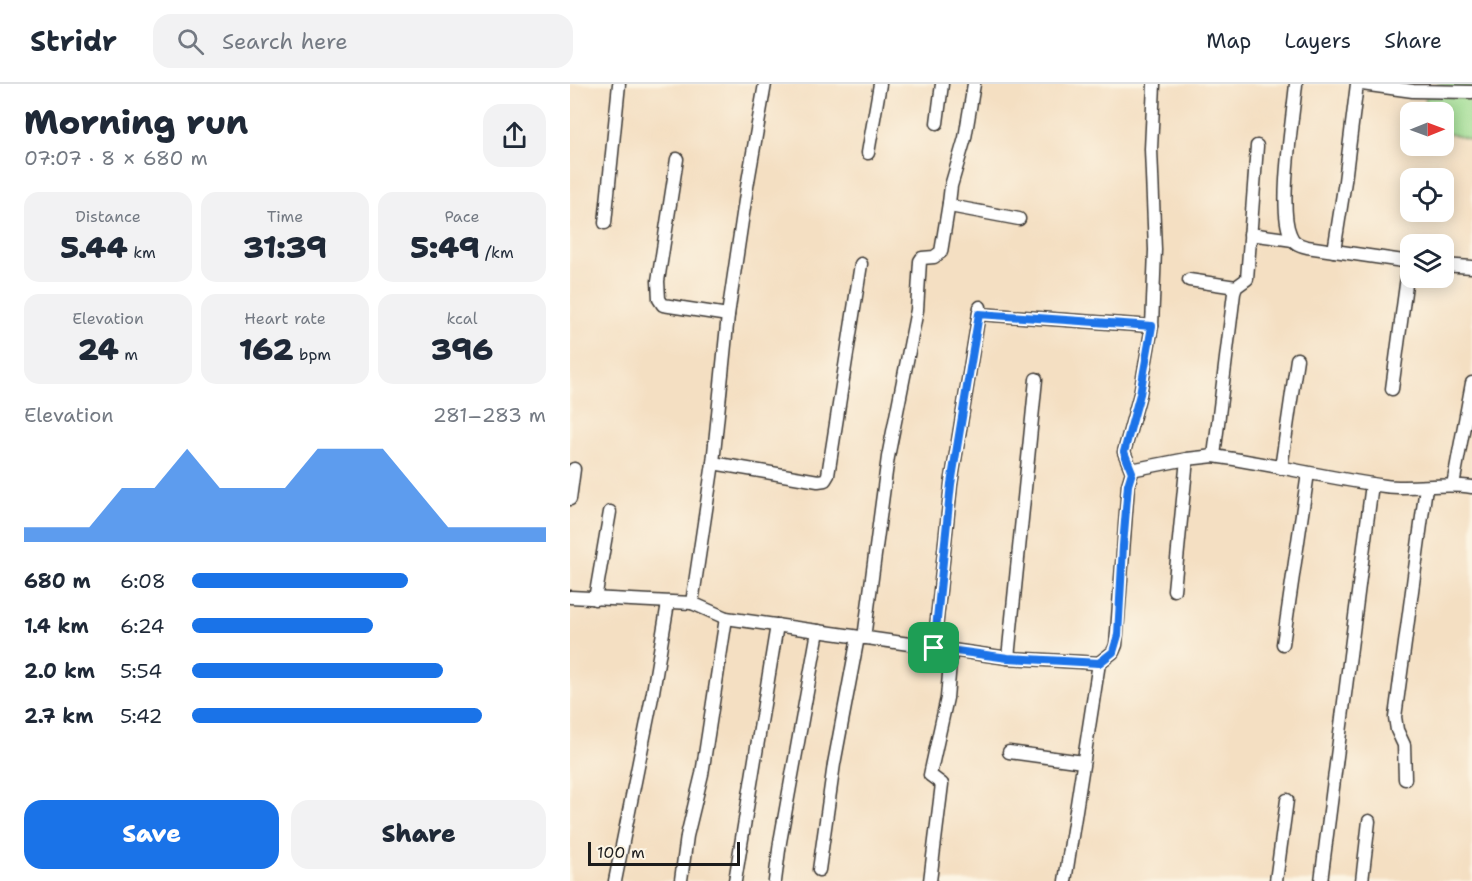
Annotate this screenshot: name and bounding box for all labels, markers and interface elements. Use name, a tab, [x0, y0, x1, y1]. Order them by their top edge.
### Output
search box	[153, 14, 573, 68]
text: Stridr	[30, 22, 117, 60]
icon: search	[174, 25, 207, 58]
text: Search here	[222, 27, 348, 56]
text: Map	[1206, 27, 1251, 55]
text: Layers	[1284, 27, 1351, 55]
text: Share	[1384, 27, 1442, 55]
text: Morning run	[24, 100, 248, 145]
north arrow	[1400, 102, 1454, 156]
map controls	[1400, 102, 1454, 288]
button: share	[483, 104, 546, 167]
text: 07:07 · 8 × 680 m	[24, 145, 208, 171]
button: locate	[1400, 168, 1454, 222]
text: Distance	[75, 206, 141, 227]
text: Time	[267, 206, 303, 227]
text: Pace	[444, 206, 480, 227]
text: 5.44	[60, 227, 128, 268]
text: 31:39	[243, 227, 327, 268]
text: 5:49	[410, 227, 480, 268]
button: layers	[1400, 234, 1454, 288]
text: km	[128, 242, 156, 263]
text: /km	[480, 242, 514, 263]
text: Elevation	[72, 308, 144, 329]
text: Heart rate	[244, 308, 326, 329]
text: kcal	[446, 308, 478, 329]
text: 24	[78, 329, 119, 370]
text: 162	[239, 329, 294, 370]
text: 396	[431, 329, 493, 370]
text: m	[119, 344, 138, 365]
text: bpm	[294, 344, 331, 365]
text: Elevation	[24, 402, 114, 428]
text: 281–283 m	[433, 402, 546, 428]
text: 680 m	[24, 568, 91, 594]
text: 6:08	[120, 568, 166, 594]
text: 1.4 km	[24, 613, 89, 639]
text: 6:24	[120, 613, 164, 639]
pin	[908, 622, 959, 673]
icon: arrive	[917, 631, 950, 664]
text: 2.0 km	[24, 658, 95, 684]
text: 5:54	[120, 658, 162, 684]
text: 2.7 km	[24, 703, 93, 729]
text: 5:42	[120, 703, 162, 729]
button: Save	[24, 800, 279, 869]
button: Share	[291, 800, 546, 869]
scale bar	[588, 839, 740, 866]
text: 100 m	[597, 842, 645, 863]

